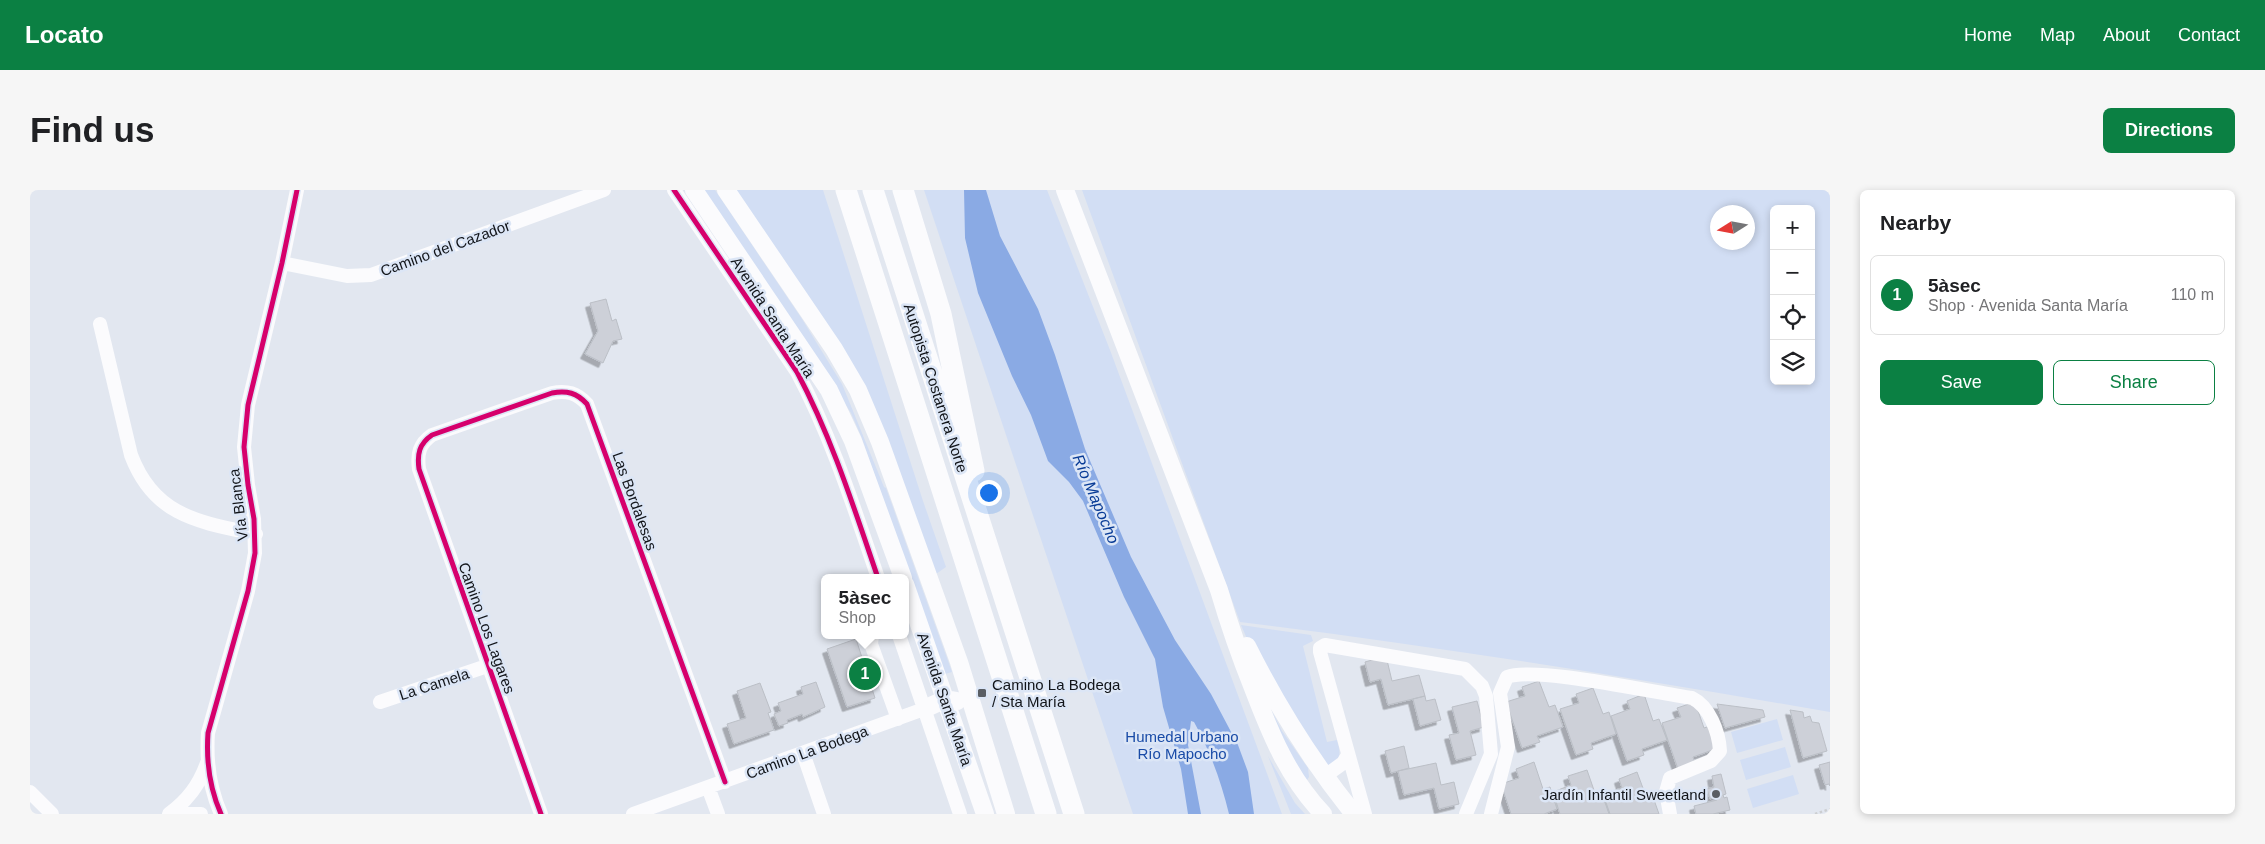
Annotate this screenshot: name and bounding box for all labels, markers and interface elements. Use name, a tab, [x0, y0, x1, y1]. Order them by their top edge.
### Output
text: Locato	[25, 21, 104, 48]
text: Home	[1964, 25, 2012, 45]
text: Map	[2040, 25, 2075, 45]
text: About	[2103, 25, 2150, 45]
text: Contact	[2178, 25, 2240, 45]
button: Directions	[2103, 108, 2235, 153]
text: Find us	[30, 110, 154, 149]
north arrow	[1710, 205, 1755, 250]
map controls	[1770, 205, 1815, 385]
button: +	[1770, 205, 1815, 250]
text: Nearby	[1880, 211, 1951, 234]
street label: Camino del Cazador	[378, 217, 512, 279]
button: −	[1770, 250, 1815, 295]
street label: Avenida Santa María	[728, 254, 819, 381]
text: 5àsec	[1928, 275, 1981, 296]
text: 1	[1893, 286, 1901, 303]
text: 110 m	[2171, 286, 2214, 303]
button: locate	[1770, 295, 1815, 340]
text: Shop · Avenida Santa María	[1928, 297, 2128, 314]
street label: Autopista Costanera Norte	[901, 301, 971, 475]
button: layers	[1770, 340, 1815, 385]
button: Save	[1880, 360, 2043, 405]
button: Share	[2053, 360, 2215, 405]
street label: Las Bordalesas	[609, 450, 661, 552]
water label: Río Mapocho	[1070, 452, 1122, 546]
street label: Vía Blanca	[225, 467, 251, 542]
your location	[976, 480, 1002, 506]
street label: Camino Los Lagares	[455, 560, 519, 696]
popup	[821, 574, 909, 639]
text: 5àsec	[839, 587, 891, 608]
text: Shop	[839, 609, 876, 626]
street label: Avenida Santa María	[914, 630, 976, 768]
pin: 1	[849, 655, 881, 693]
street label: La Camela	[397, 665, 472, 703]
place label: Camino La Bodega / Sta María	[992, 676, 1121, 710]
marker: Camino La Bodega / Sta María	[976, 687, 988, 699]
street label: Camino La Bodega	[744, 722, 871, 782]
park label: Humedal Urbano Río Mapocho	[1125, 728, 1239, 762]
place label: Jardín Infantil Sweetland	[1542, 786, 1706, 803]
marker: Jardín Infantil Sweetland	[1710, 788, 1722, 800]

